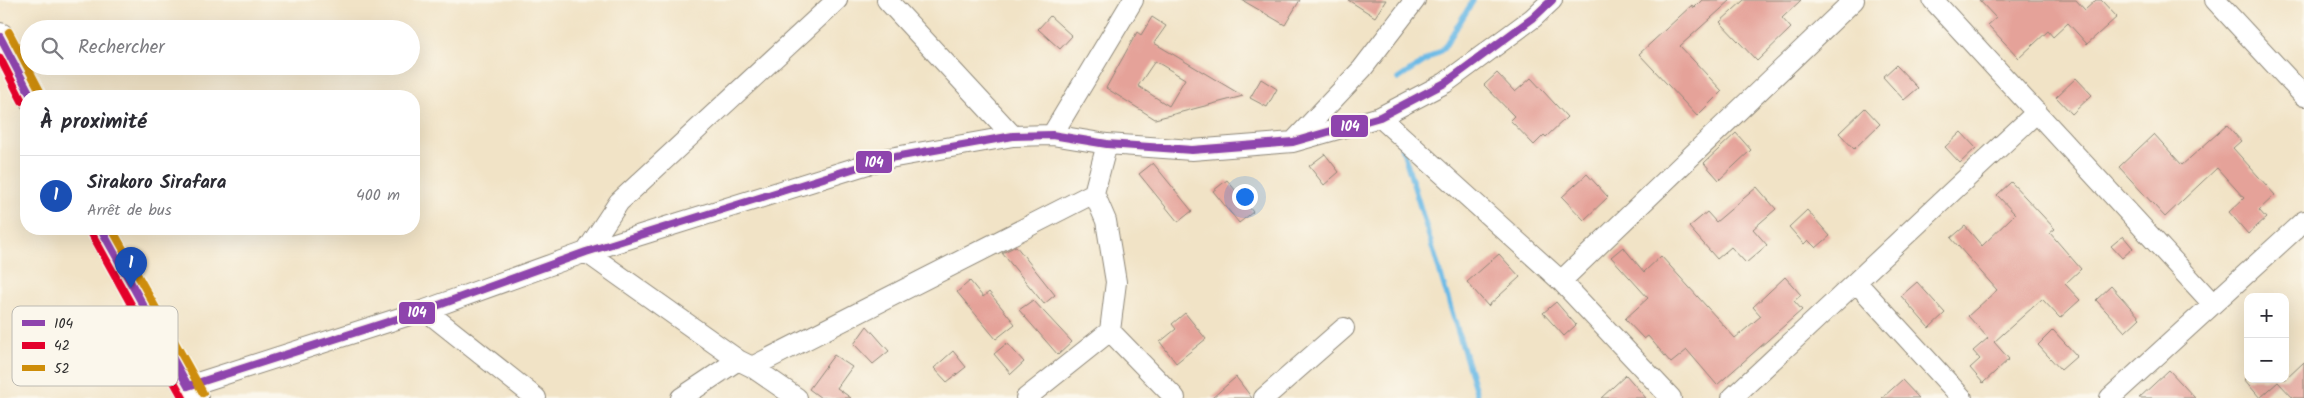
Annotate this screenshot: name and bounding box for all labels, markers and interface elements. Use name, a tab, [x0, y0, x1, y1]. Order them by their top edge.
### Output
search box	[20, 20, 420, 75]
text: Rechercher	[78, 33, 165, 63]
icon: search	[38, 34, 66, 62]
text: À proximité	[40, 106, 147, 139]
line badge: 104	[1330, 114, 1369, 138]
text: 104	[1340, 116, 1360, 138]
line badge: 104	[855, 150, 893, 174]
text: 104	[864, 152, 884, 174]
text: Sirakoro Sirafara	[87, 168, 226, 198]
text: 1	[54, 183, 58, 208]
text: 400 m	[356, 183, 400, 208]
your location	[1232, 184, 1258, 210]
text: Arrêt de bus	[87, 198, 171, 223]
pin: 1	[115, 247, 147, 288]
map controls	[2244, 293, 2289, 383]
button: +	[2244, 293, 2289, 338]
line badge: 104	[398, 301, 436, 325]
text: 104	[407, 302, 427, 324]
legend	[12, 306, 178, 386]
text: 104	[54, 313, 73, 335]
text: 42	[54, 335, 70, 357]
button: −	[2244, 338, 2289, 383]
text: 52	[54, 358, 70, 380]

